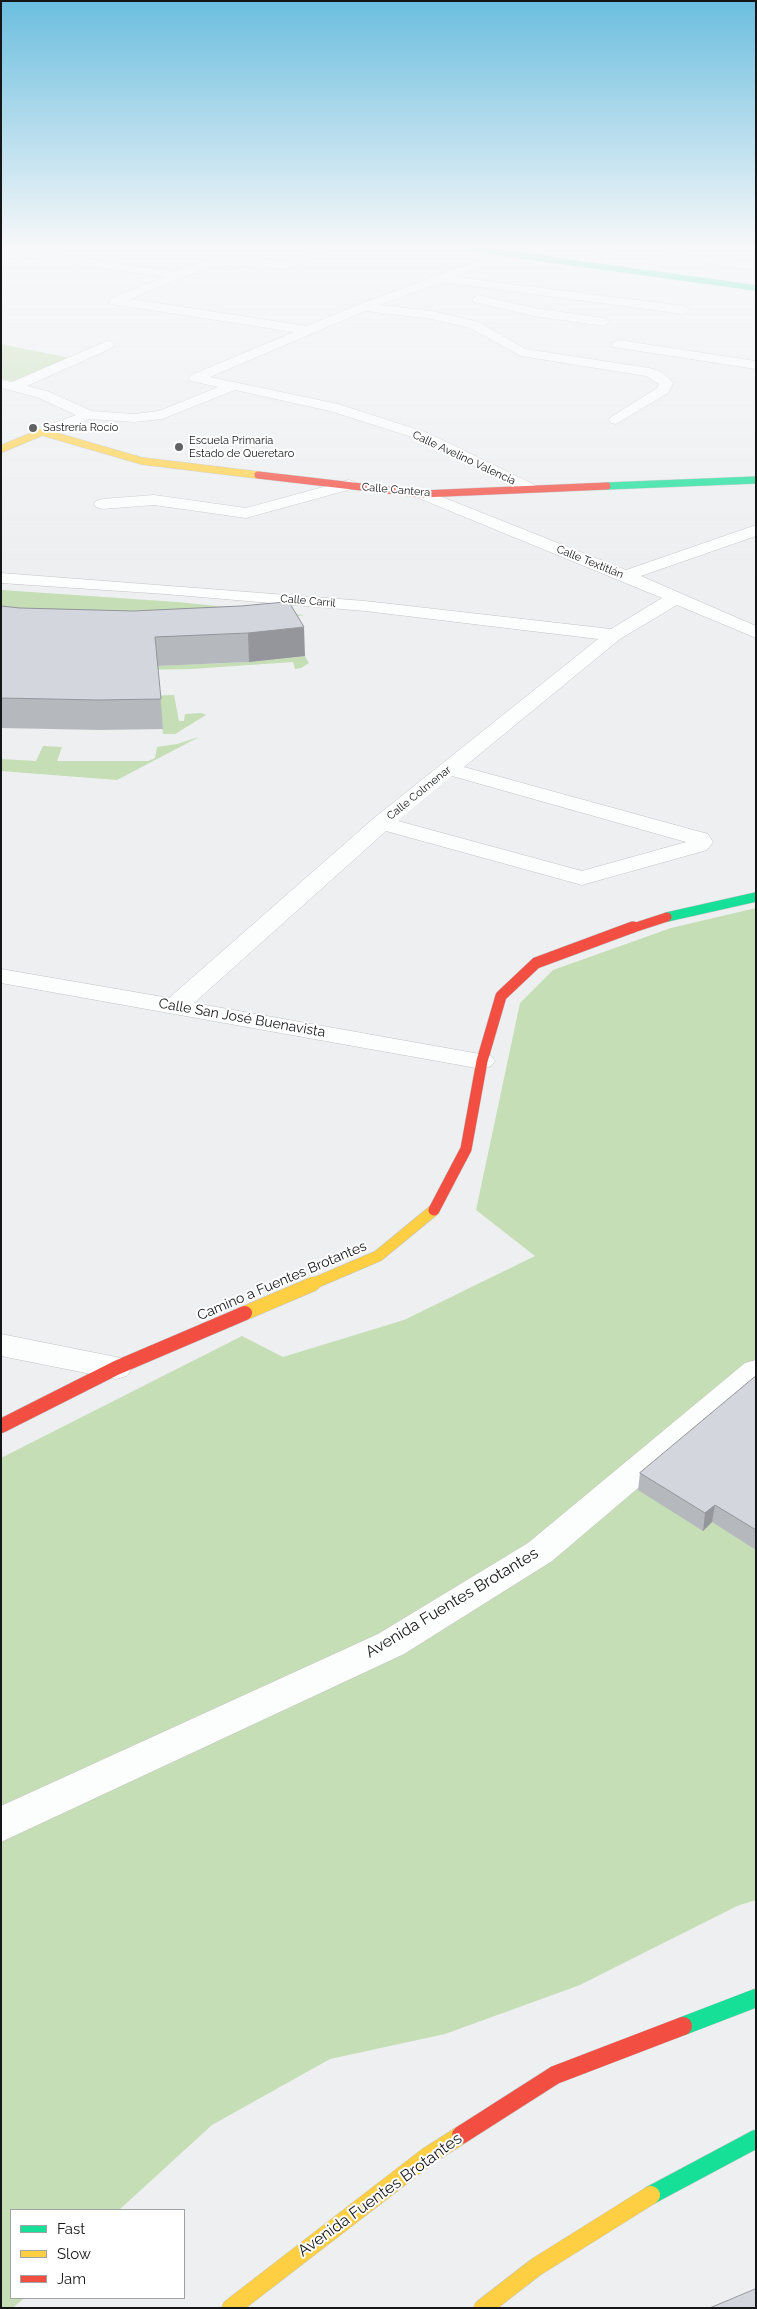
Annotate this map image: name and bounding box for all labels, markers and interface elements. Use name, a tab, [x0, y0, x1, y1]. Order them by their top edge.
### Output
place label: Sastrería Rocío	[43, 421, 118, 435]
marker: Sastrería Rocío	[27, 422, 39, 434]
street label: Calle Avelino Valencia	[410, 428, 518, 488]
place label: Escuela Primaria Estado de Queretaro	[189, 434, 294, 460]
marker: Escuela Primaria Estado de Queretaro	[173, 441, 185, 453]
street label: Calle Cantera	[361, 480, 431, 500]
street label: Calle Textitlán	[555, 543, 625, 581]
street label: Calle Carril	[280, 592, 336, 610]
street label: Calle Colmenar	[384, 763, 454, 823]
street label: Calle San José Buenavista	[157, 995, 327, 1041]
street label: Camino a Fuentes Brotantes	[195, 1238, 369, 1324]
street label: Avenida Fuentes Brotantes	[362, 1544, 542, 1662]
street label: Avenida Fuentes Brotantes	[294, 2129, 466, 2261]
legend	[10, 2209, 185, 2299]
text: Fast	[57, 2220, 85, 2238]
text: Slow	[57, 2245, 91, 2263]
text: Jam	[57, 2270, 86, 2288]

